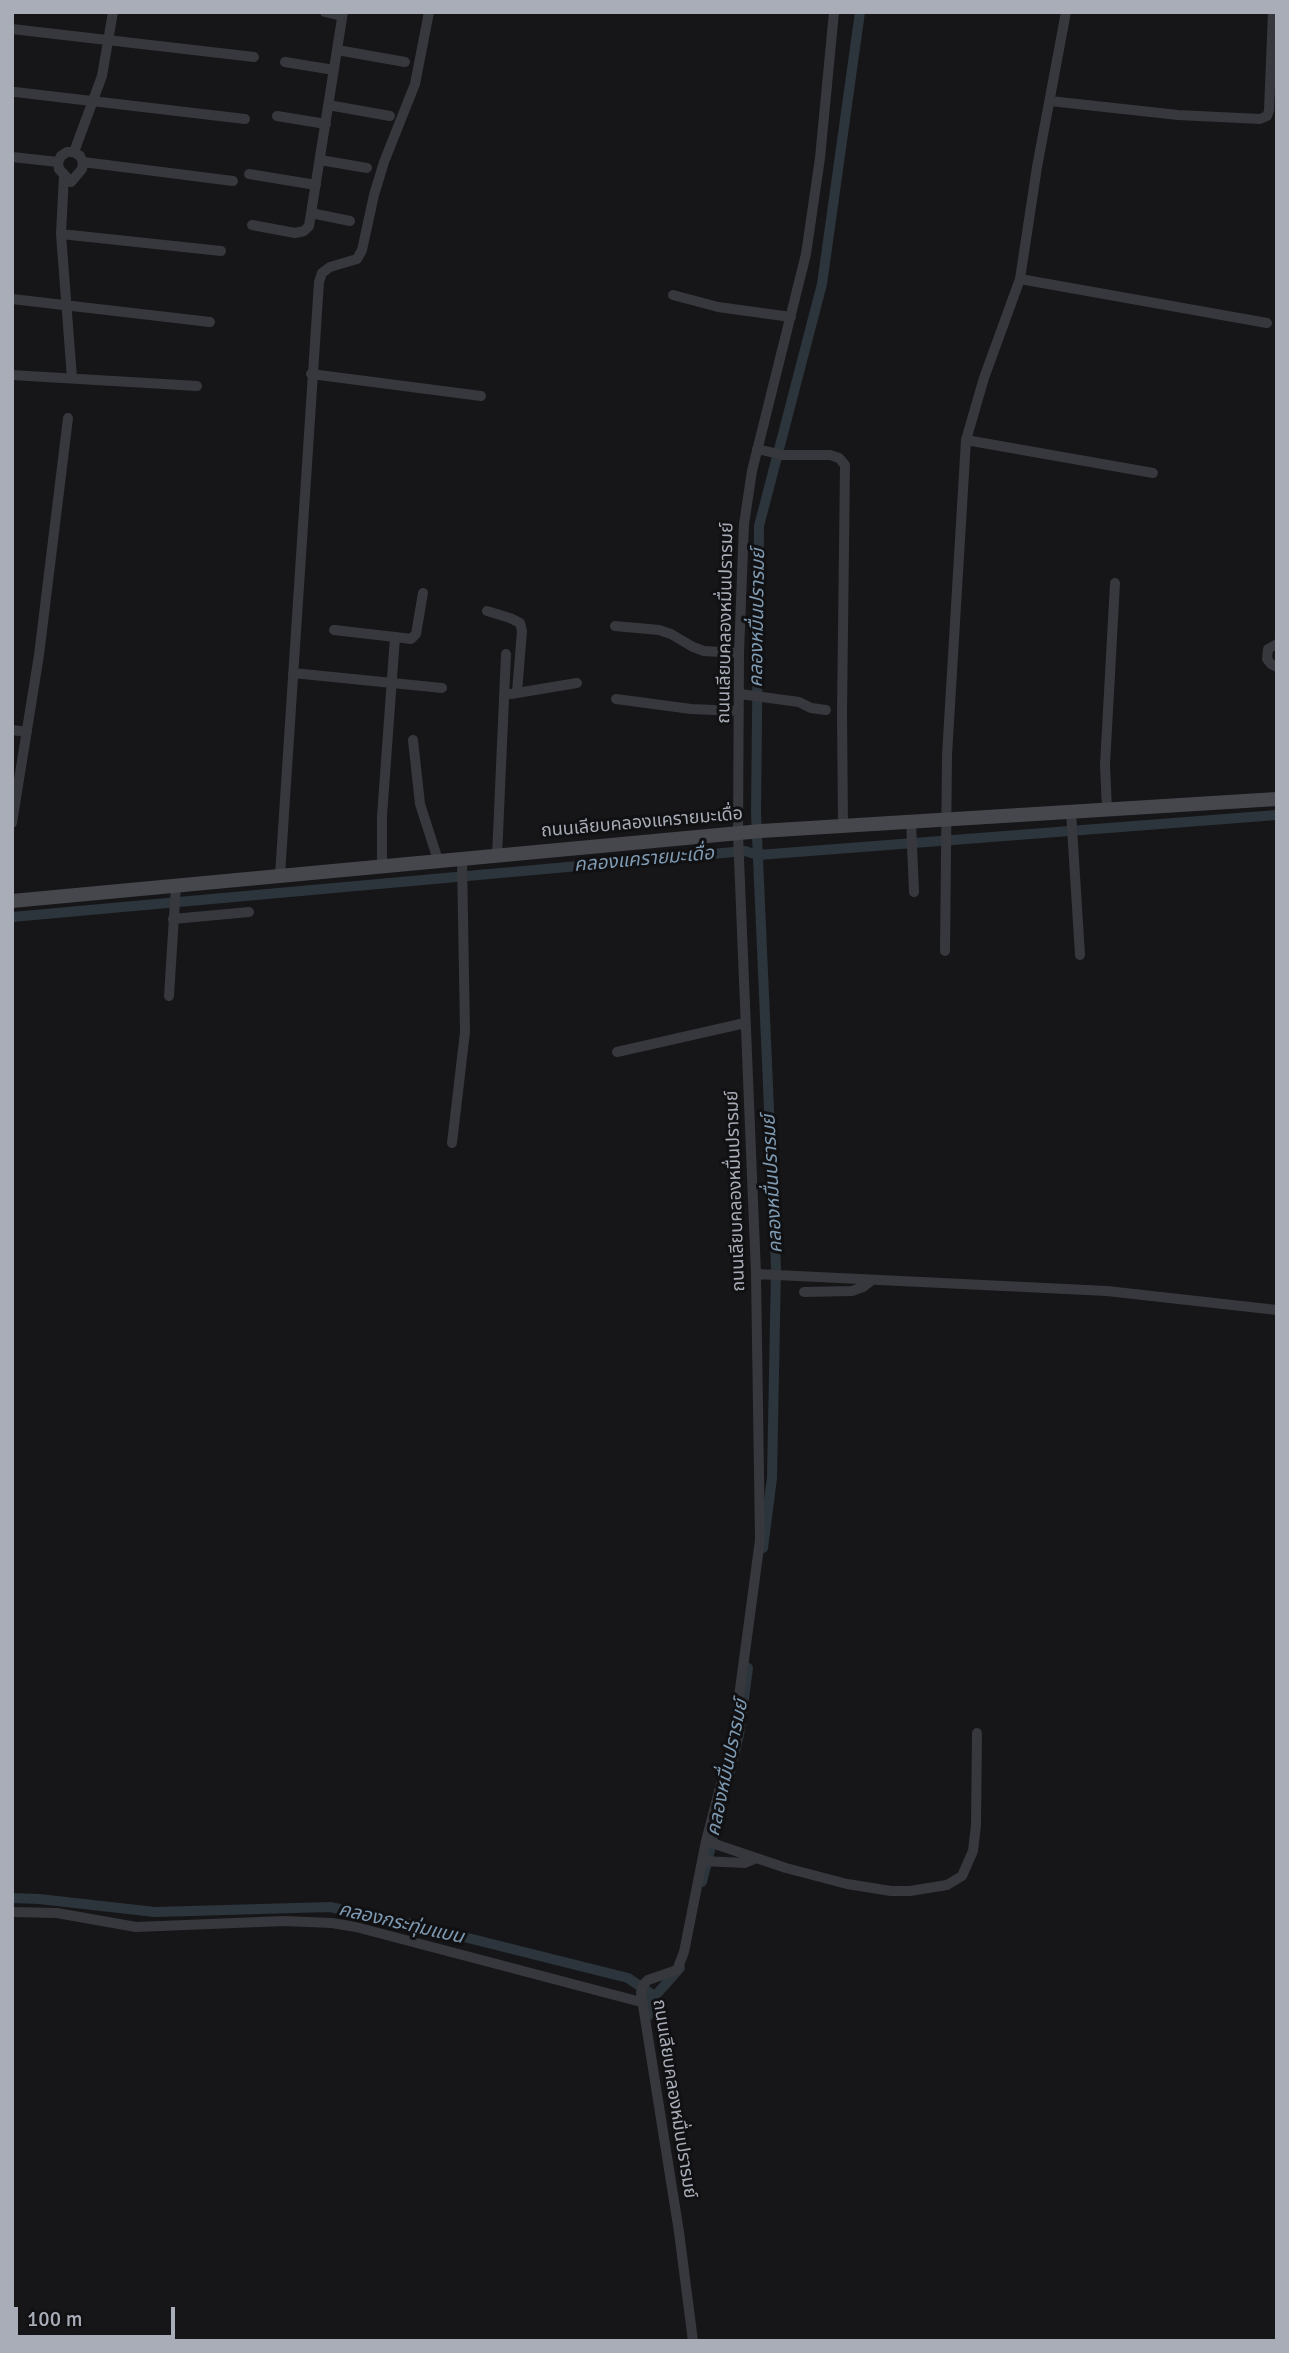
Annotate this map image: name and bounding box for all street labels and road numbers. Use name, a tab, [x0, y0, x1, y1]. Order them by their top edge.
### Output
street label: ถนนเลียบคลองหมื่นปรารมย์	[713, 522, 739, 724]
street label: ถนนเลียบคลองแครายมะเดื่อ	[540, 803, 744, 843]
street label: ถนนเลียบคลองหมื่นปรารมย์	[722, 1090, 750, 1292]
street label: ถนนเลียบคลองหมื่นปรารมย์	[648, 1998, 700, 2200]

